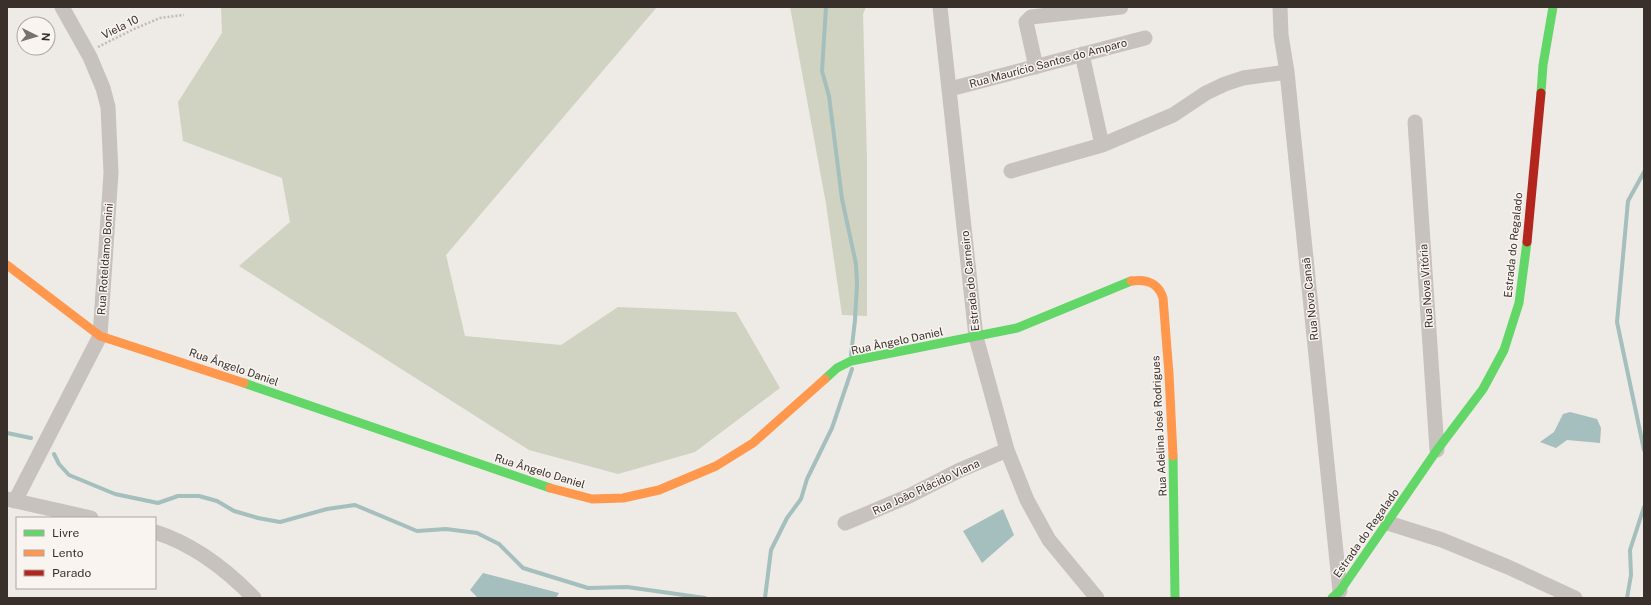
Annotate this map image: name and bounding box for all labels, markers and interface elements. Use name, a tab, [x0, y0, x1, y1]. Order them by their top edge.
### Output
street label: Viela 10	[100, 13, 141, 41]
north arrow	[16, 16, 56, 56]
text: N	[40, 32, 52, 42]
street label: Rua Maurício Santos do Amparo	[968, 36, 1128, 90]
street label: Estrada do Regalado	[1502, 192, 1524, 298]
street label: Rua Roteldamo Bonini	[95, 203, 115, 315]
street label: Estrada do Carneiro	[959, 230, 981, 332]
street label: Rua Nova Vitória	[1417, 244, 1435, 328]
street label: Rua Nova Canaã	[1300, 257, 1320, 341]
street label: Rua Ângelo Daniel	[850, 325, 944, 357]
street label: Rua Ângelo Daniel	[188, 346, 280, 388]
street label: Rua Adelina José Rodrigues	[1149, 355, 1169, 497]
street label: Rua Ângelo Daniel	[493, 452, 587, 490]
street label: Rua João Plácido Viana	[871, 457, 981, 517]
street label: Estrada do Regalado	[1331, 486, 1401, 580]
legend	[16, 517, 156, 589]
text: Livre	[52, 526, 80, 540]
text: Lento	[52, 546, 84, 560]
text: Parado	[52, 566, 91, 580]

